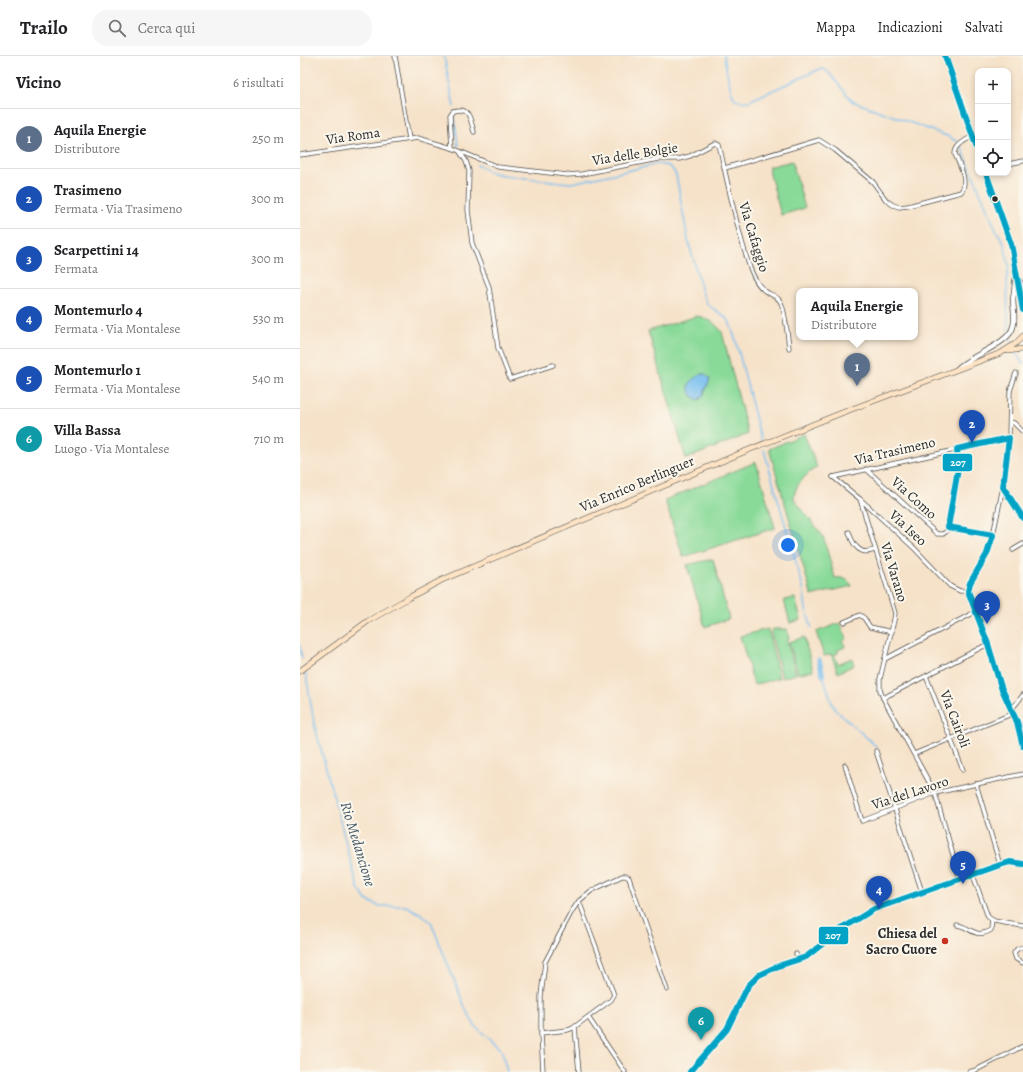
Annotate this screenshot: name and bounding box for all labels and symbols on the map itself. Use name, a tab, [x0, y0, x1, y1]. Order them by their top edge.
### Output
street label: Via Roma	[324, 123, 382, 149]
street label: Via delle Bolgie	[590, 138, 679, 170]
unlabelled marker	[990, 194, 1000, 204]
street label: Via Cafaggio	[734, 199, 774, 274]
pin: 1	[844, 353, 870, 386]
pin: 2	[959, 410, 985, 443]
street label: Via Trasimeno	[852, 432, 937, 470]
street label: Via Enrico Berlinguer	[576, 451, 698, 517]
line badge: 207	[942, 453, 973, 472]
text: 207	[950, 455, 966, 470]
street label: Via Como	[886, 472, 941, 524]
street label: Via Iseo	[884, 505, 931, 550]
your location	[778, 535, 798, 555]
street label: Via Varano	[876, 539, 912, 604]
pin: 3	[974, 591, 1000, 624]
street label: Via Cairoli	[935, 687, 975, 750]
street label: Via del Lavoro	[868, 772, 951, 815]
water label: Rio Medancione	[336, 799, 381, 890]
pin: 5	[950, 851, 976, 884]
pin: 4	[866, 876, 892, 909]
place label: Chiesa del Sacro Cuore	[866, 924, 938, 959]
line badge: 207	[818, 926, 849, 945]
text: 207	[825, 928, 841, 943]
marker: Chiesa del Sacro Cuore	[940, 936, 950, 946]
pin: 6	[688, 1007, 714, 1040]

